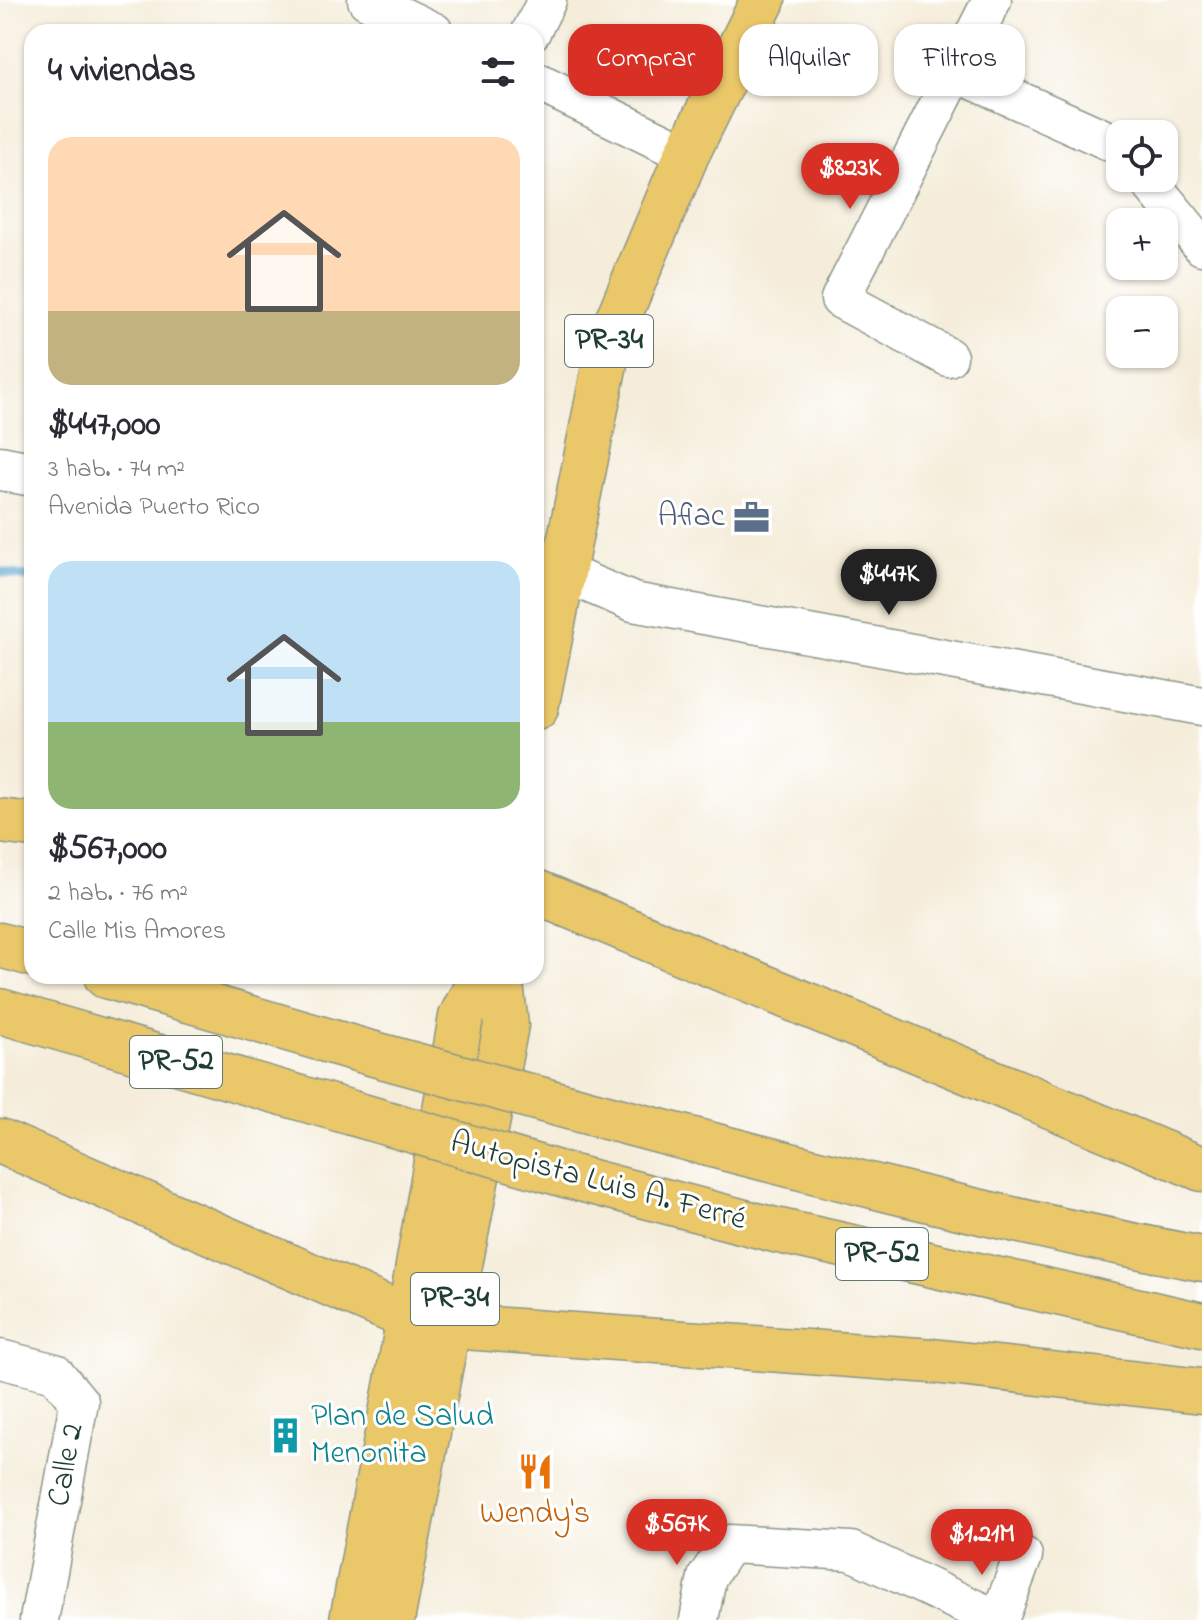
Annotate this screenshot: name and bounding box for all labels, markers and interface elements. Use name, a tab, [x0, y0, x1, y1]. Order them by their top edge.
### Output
chip: Comprar	[568, 24, 723, 96]
chip: Alquilar	[739, 24, 878, 96]
chip: Filtros	[894, 24, 1025, 96]
text: 4 viviendas	[48, 47, 196, 97]
icon: filters	[476, 50, 520, 94]
map controls	[1106, 120, 1178, 368]
button: locate	[1106, 120, 1178, 192]
pin: $823K	[794, 143, 906, 211]
text: $823K	[819, 150, 881, 188]
icon: home	[212, 189, 356, 333]
button: +	[1106, 208, 1178, 280]
button: −	[1106, 296, 1178, 368]
road number: PR-34	[565, 315, 653, 367]
text: $447,000	[48, 401, 161, 451]
text: 3 hab. · 74 m²	[48, 451, 185, 489]
text: Avenida Puerto Rico	[48, 489, 260, 527]
place label: Aflac	[658, 494, 726, 541]
office icon: Aflac	[732, 498, 770, 536]
pin: $447K	[833, 549, 945, 617]
text: $447K	[859, 556, 919, 594]
icon: home	[212, 613, 356, 757]
text: $567,000	[48, 825, 167, 875]
text: 2 hab. · 76 m²	[48, 875, 188, 913]
text: Calle Mis Amores	[48, 913, 226, 951]
road number: PR-52	[130, 1036, 222, 1088]
street label: Autopista Luis A. Ferré	[445, 1120, 752, 1244]
road number: PR-52	[836, 1228, 928, 1280]
road number: PR-34	[411, 1273, 499, 1325]
place label: Plan de Salud Menonita	[311, 1394, 494, 1478]
building icon: Plan de Salud Menonita	[266, 1416, 304, 1454]
street label: Calle 2	[37, 1420, 97, 1510]
restaurant icon: Wendy's	[516, 1453, 554, 1491]
place label: Wendy's	[480, 1491, 590, 1538]
pin: $567K	[621, 1499, 733, 1567]
text: $567K	[644, 1506, 710, 1544]
pin: $1.21M	[917, 1509, 1047, 1577]
text: $1.21M	[949, 1516, 1015, 1554]

